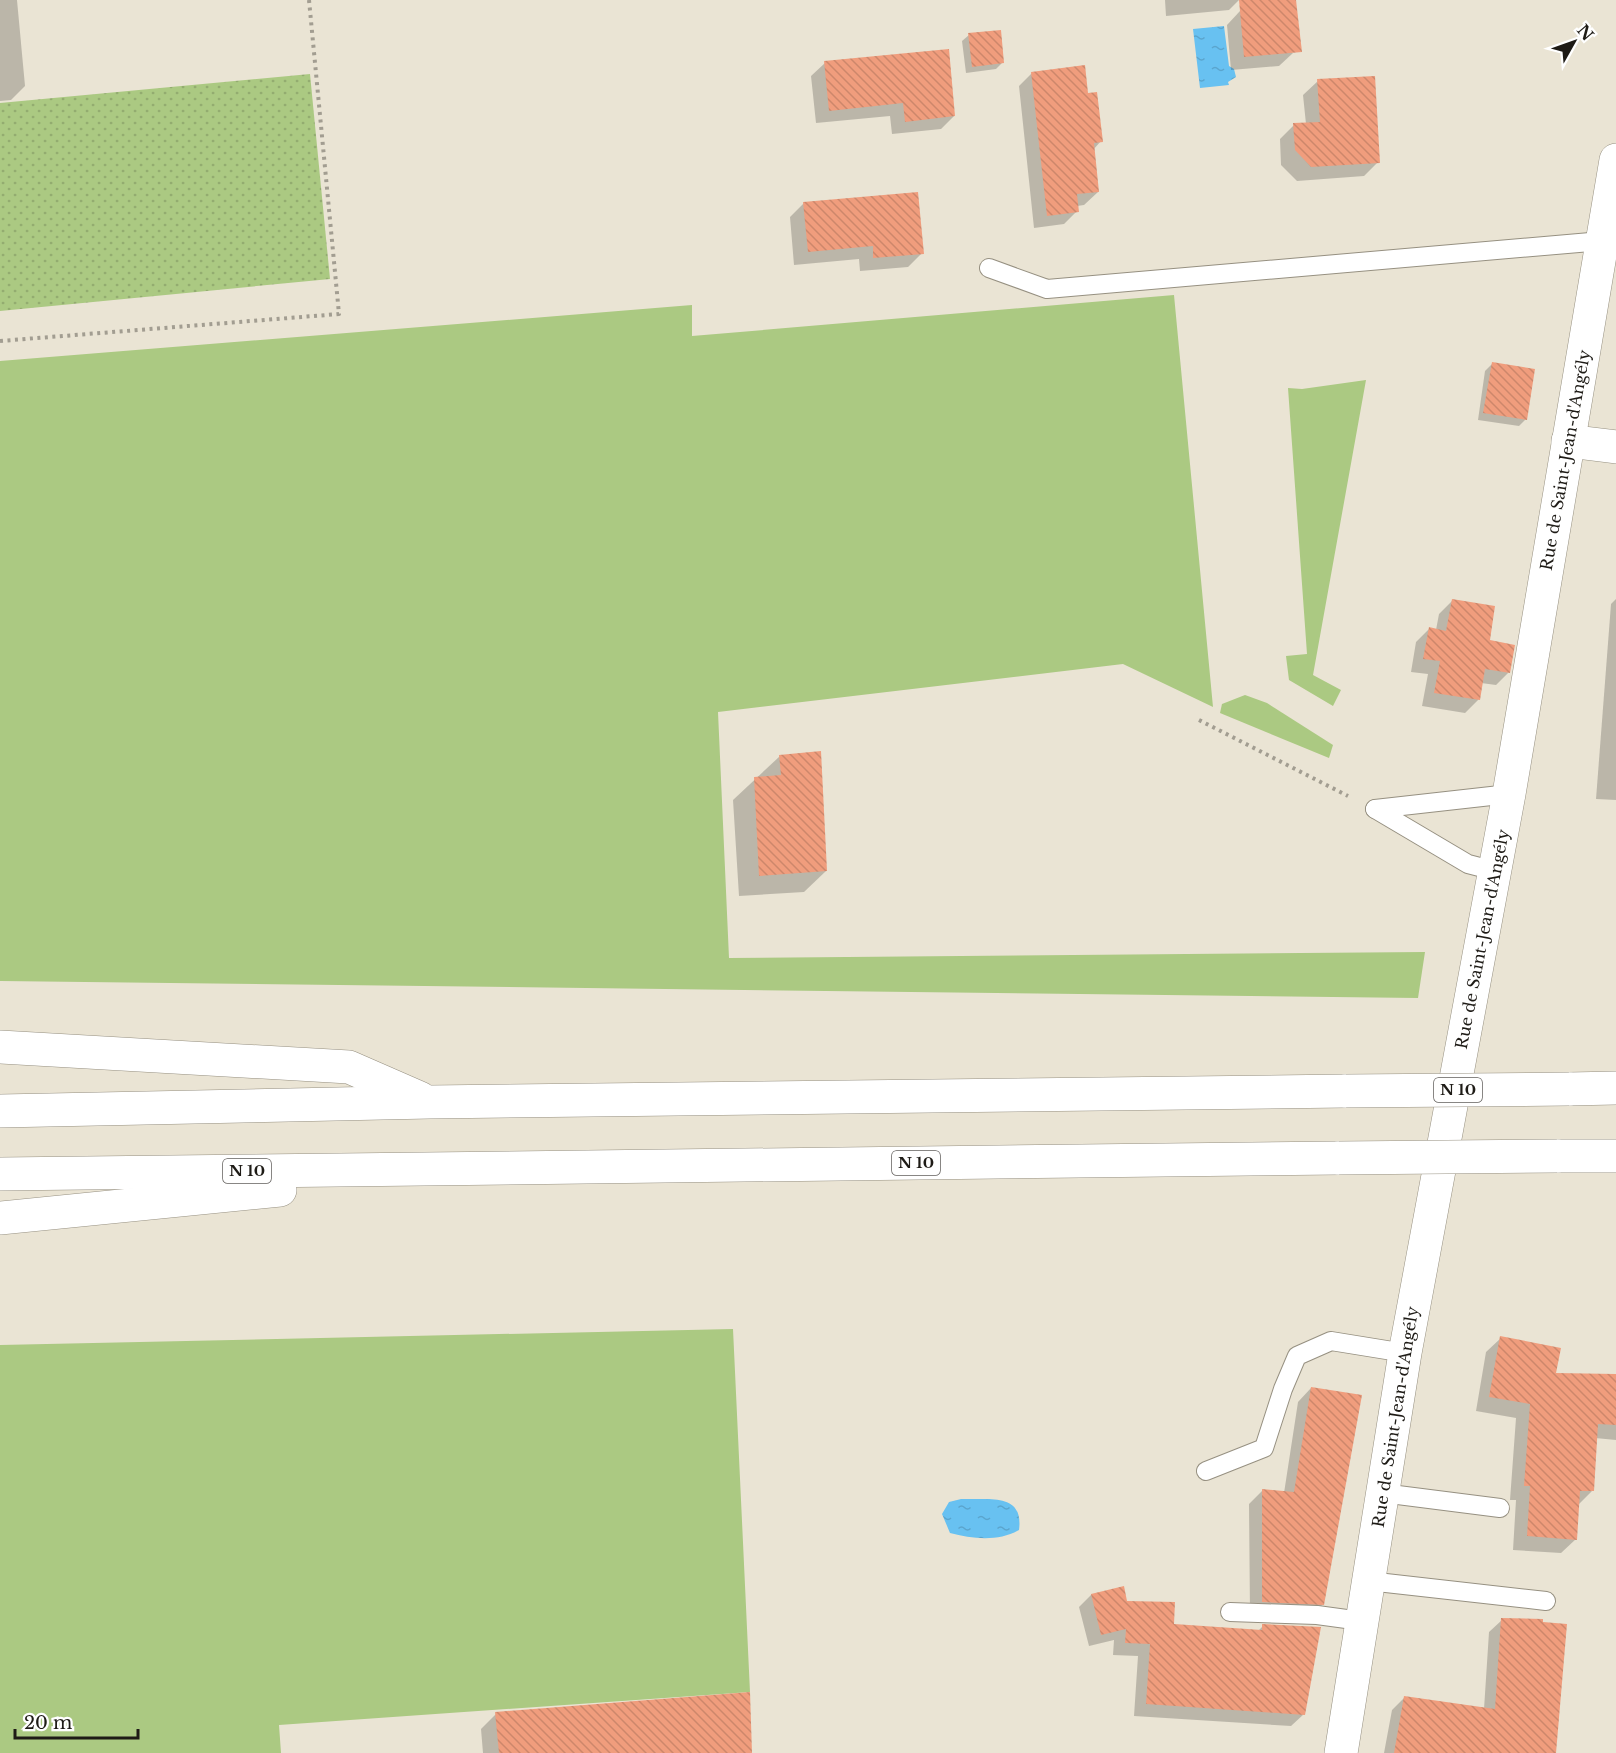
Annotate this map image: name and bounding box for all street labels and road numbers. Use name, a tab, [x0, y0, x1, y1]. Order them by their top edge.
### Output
street label: Rue de Saint-Jean-d'Angély	[1536, 347, 1594, 572]
street label: Rue de Saint-Jean-d'Angély	[1451, 827, 1513, 1051]
road number: N 10	[1434, 1078, 1482, 1102]
road number: N 10	[892, 1151, 940, 1175]
road number: N 10	[223, 1159, 271, 1183]
street label: Rue de Saint-Jean-d'Angély	[1368, 1304, 1422, 1529]

